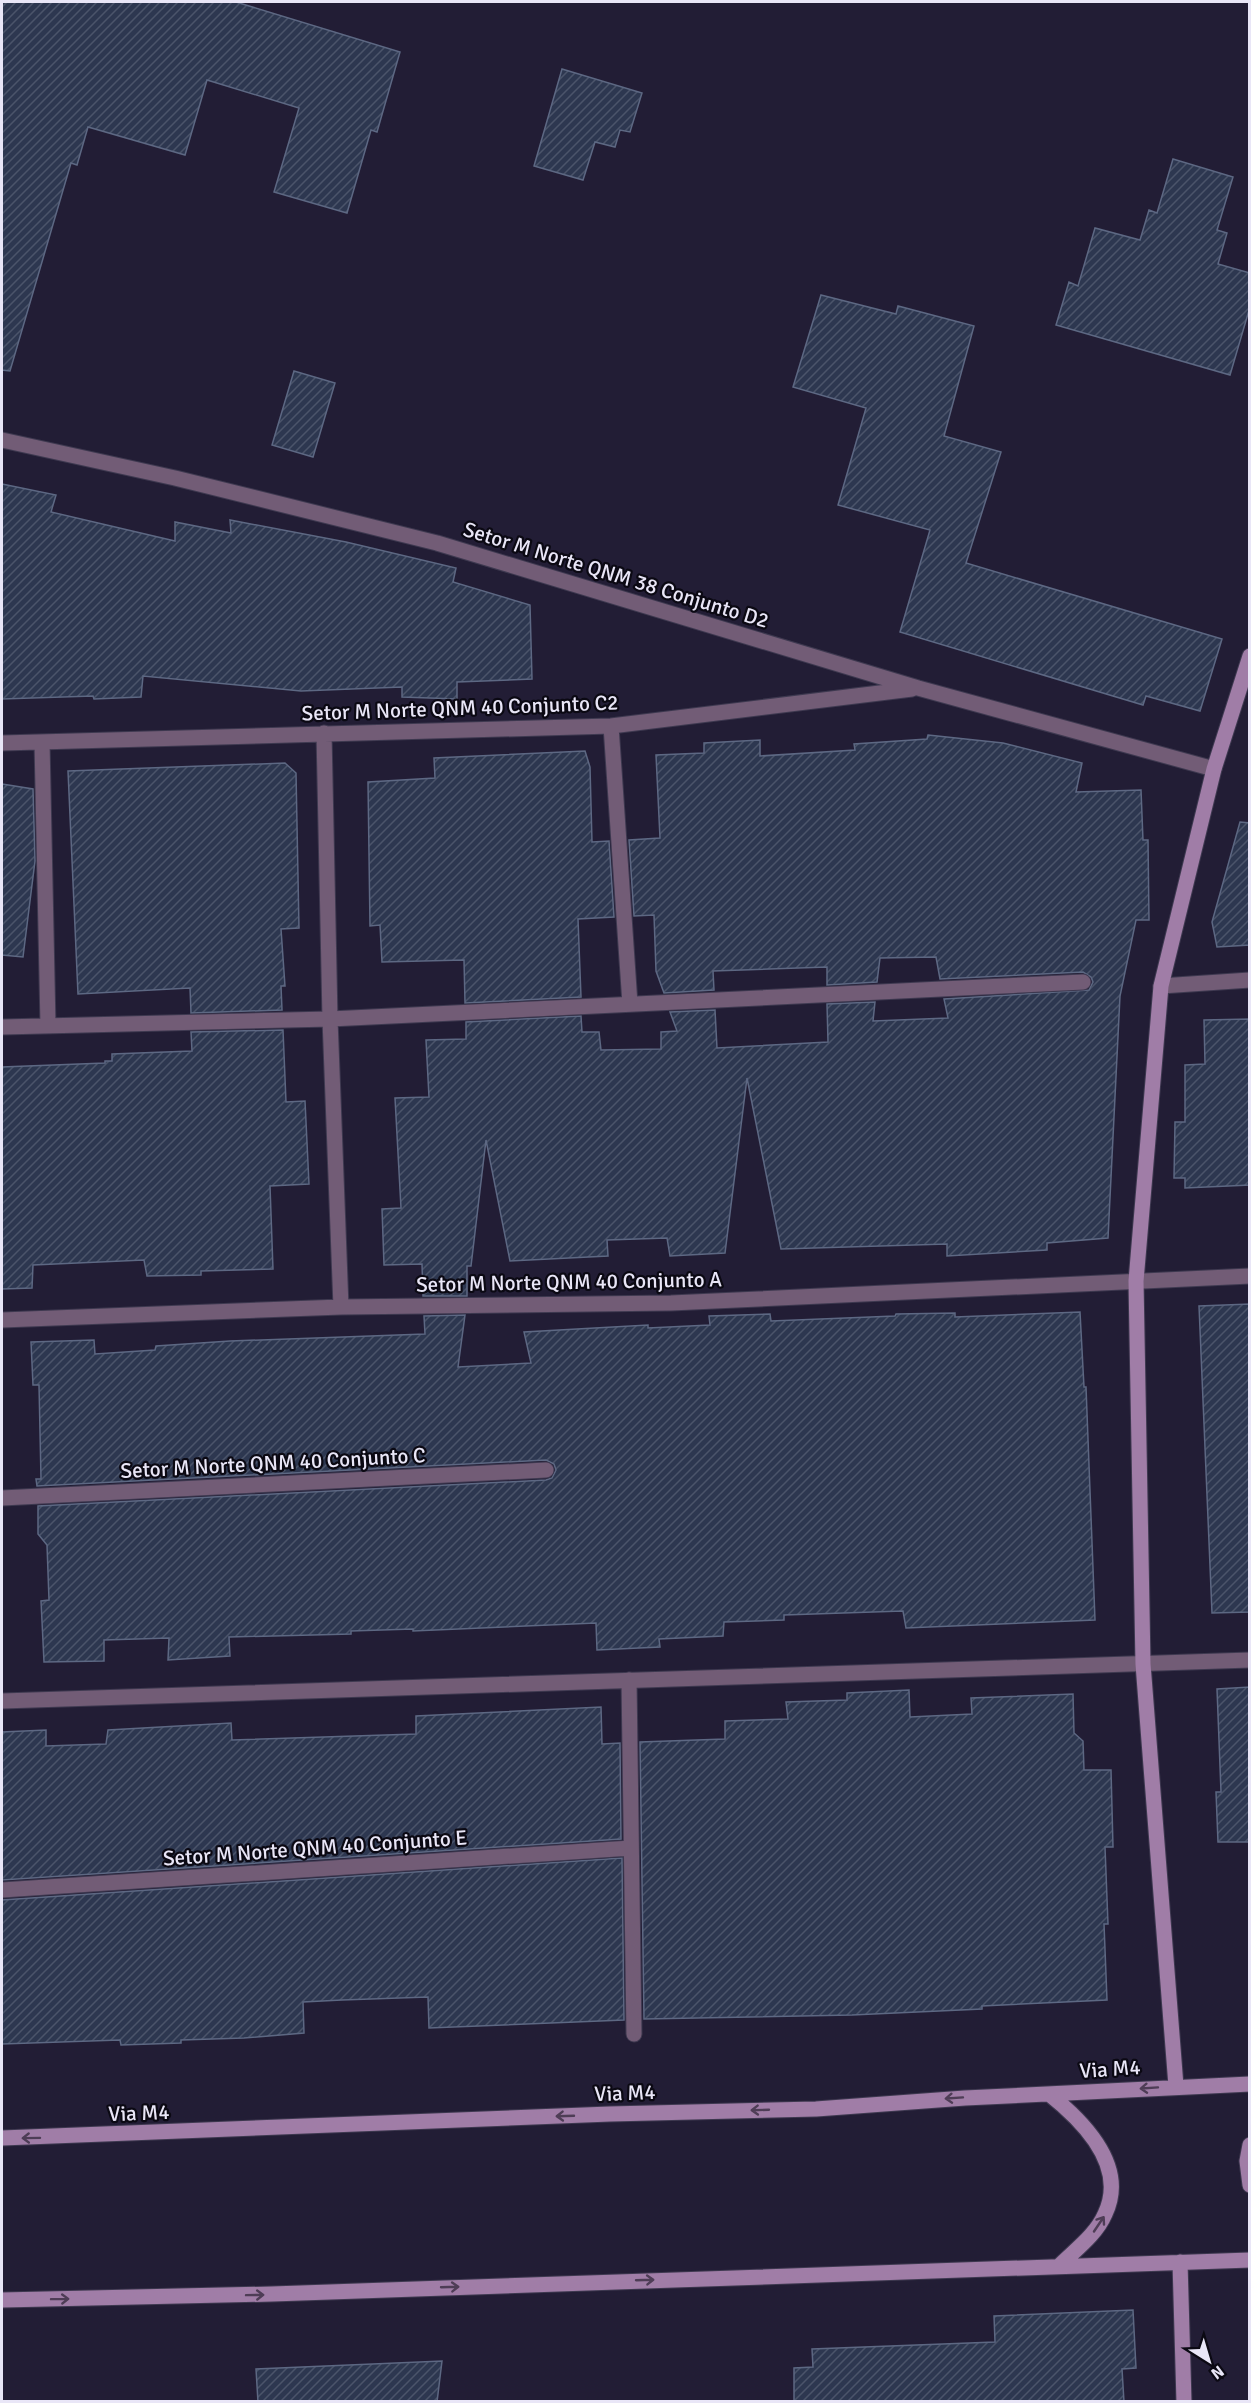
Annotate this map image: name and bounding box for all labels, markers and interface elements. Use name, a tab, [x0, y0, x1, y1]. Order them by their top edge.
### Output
street label: Setor M Norte QNM 38 Conjunto D2	[460, 516, 772, 634]
street label: Setor M Norte QNM 40 Conjunto C2	[301, 689, 619, 727]
street label: Setor M Norte QNM 40 Conjunto A	[416, 1266, 722, 1298]
street label: Setor M Norte QNM 40 Conjunto C	[120, 1442, 426, 1484]
street label: Setor M Norte QNM 40 Conjunto E	[162, 1824, 468, 1872]
street label: Via M4	[1079, 2054, 1141, 2084]
street label: Via M4	[594, 2079, 656, 2107]
one-way arrow	[1140, 2083, 1160, 2094]
one-way arrow	[945, 2093, 965, 2104]
street label: Via M4	[108, 2099, 170, 2127]
one-way arrow	[750, 2105, 770, 2116]
one-way arrow	[555, 2111, 575, 2122]
one-way arrow	[22, 2132, 42, 2144]
one-way arrow	[1093, 2216, 1105, 2232]
one-way arrow	[634, 2274, 654, 2286]
one-way arrow	[439, 2282, 459, 2293]
one-way arrow	[244, 2289, 264, 2300]
one-way arrow	[49, 2293, 69, 2304]
north arrow	[1179, 2331, 1239, 2391]
text: N	[1207, 2361, 1228, 2384]

